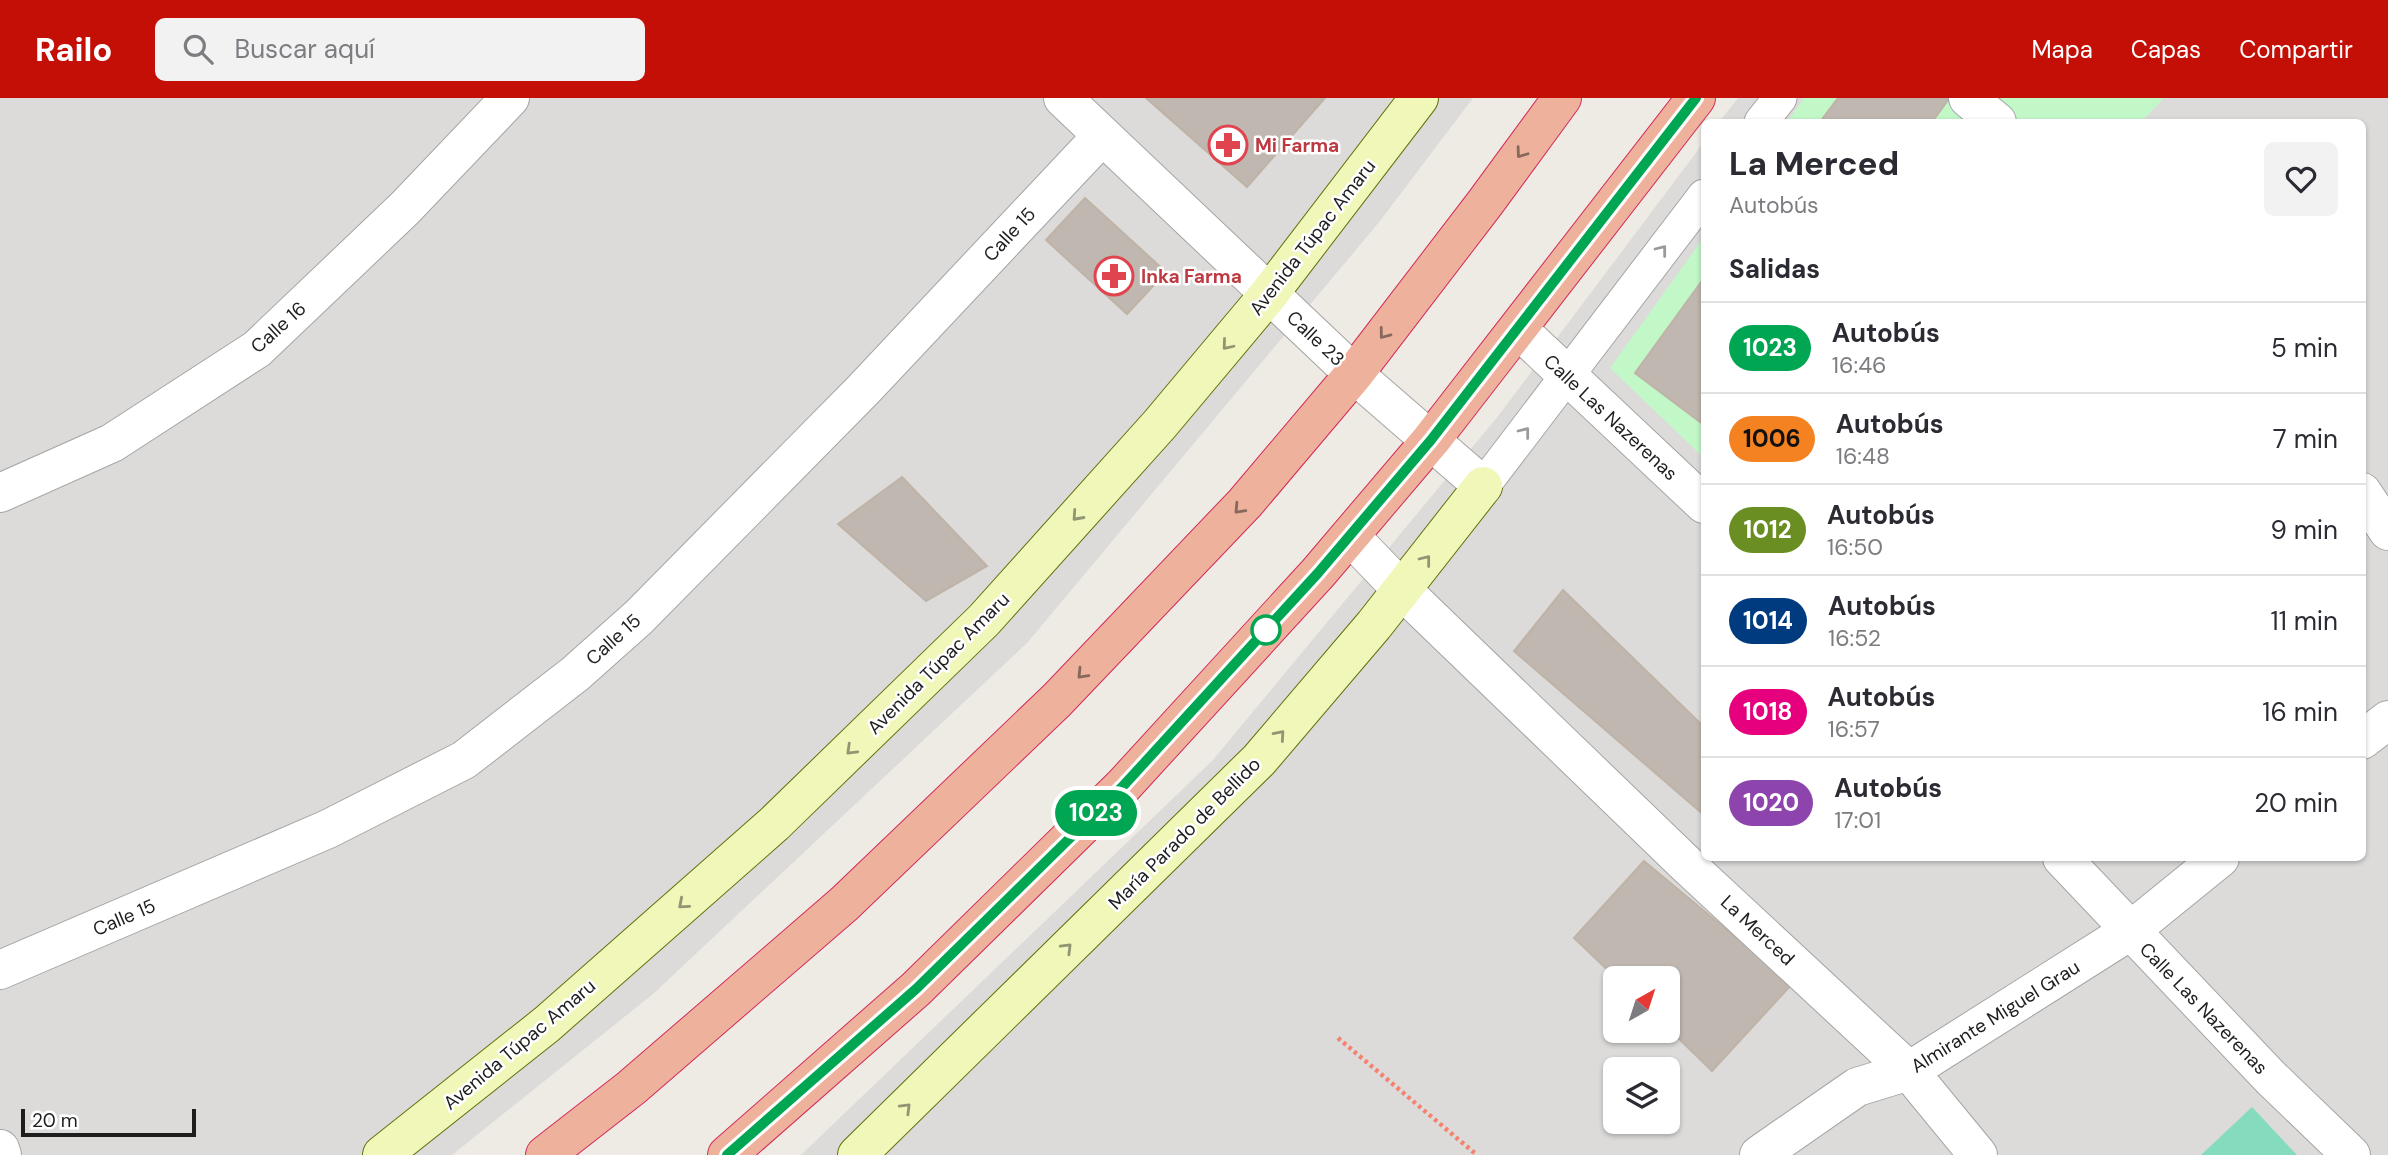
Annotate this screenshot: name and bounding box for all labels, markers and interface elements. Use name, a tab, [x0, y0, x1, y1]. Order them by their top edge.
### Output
search box	[155, 18, 645, 81]
text: Railo	[35, 28, 113, 71]
icon: search	[179, 30, 217, 68]
text: Buscar aquí	[235, 32, 375, 66]
text: Mapa	[2031, 34, 2093, 65]
text: Capas	[2131, 34, 2201, 65]
text: Compartir	[2239, 34, 2353, 65]
pharmacy icon: Mi Farma	[1207, 124, 1249, 166]
place label: Mi Farma	[1255, 133, 1339, 158]
text: La Merced	[1729, 142, 1899, 185]
button: heart	[2264, 142, 2338, 216]
one-way arrow	[1517, 145, 1530, 158]
street label: Avenida Túpac Amaru	[1244, 154, 1381, 320]
text: Autobús	[1729, 190, 1819, 220]
street label: Calle 15	[978, 202, 1041, 267]
one-way arrow	[1654, 245, 1666, 258]
text: Salidas	[1729, 252, 1820, 286]
pharmacy icon: Inka Farma	[1093, 255, 1135, 297]
place label: Inka Farma	[1141, 264, 1242, 289]
street label: Calle 16	[245, 296, 311, 359]
street label: Calle 23	[1281, 305, 1350, 372]
text: Autobús	[1832, 316, 1940, 350]
one-way arrow	[1380, 327, 1393, 339]
text: 5 min	[2271, 331, 2338, 365]
text: 1023	[1743, 332, 1797, 363]
one-way arrow	[1222, 337, 1235, 349]
street label: Calle Las Nazerenas	[1538, 349, 1683, 486]
text: 16:46	[1832, 350, 1887, 380]
text: Autobús	[1836, 407, 1944, 441]
text: 7 min	[2273, 422, 2338, 456]
text: 1006	[1743, 423, 1801, 454]
one-way arrow	[1516, 427, 1529, 439]
text: 16:48	[1836, 441, 1890, 471]
text: Autobús	[1827, 498, 1935, 532]
one-way arrow	[1234, 501, 1247, 514]
one-way arrow	[1073, 508, 1085, 521]
text: 9 min	[2270, 513, 2338, 547]
text: 1012	[1743, 514, 1792, 545]
text: 16:50	[1827, 532, 1883, 562]
one-way arrow	[1417, 555, 1430, 567]
street label: Avenida Túpac Amaru	[862, 587, 1015, 740]
text: Autobús	[1828, 589, 1936, 623]
text: 11 min	[2271, 604, 2338, 638]
text: 1014	[1743, 605, 1793, 636]
street label: Calle 15	[581, 608, 646, 671]
unlabelled marker	[1251, 615, 1281, 645]
text: 16:52	[1828, 623, 1881, 653]
one-way arrow	[1077, 666, 1090, 679]
text: Autobús	[1828, 680, 1935, 714]
text: 16 min	[2262, 695, 2338, 729]
text: 1018	[1743, 696, 1793, 727]
text: 16:57	[1828, 714, 1880, 744]
one-way arrow	[1272, 730, 1284, 743]
one-way arrow	[846, 741, 859, 754]
street label: María Parado de Bellido	[1103, 752, 1266, 915]
text: Autobús	[1834, 771, 1942, 805]
text: 20 min	[2254, 786, 2338, 820]
text: 1020	[1743, 787, 1799, 818]
line badge: 1023	[1047, 790, 1145, 836]
text: 1023	[1069, 797, 1123, 828]
text: 17:01	[1834, 805, 1881, 835]
street label: La Merced	[1715, 890, 1800, 971]
street label: Calle 15	[89, 893, 159, 942]
one-way arrow	[678, 896, 691, 908]
street label: Calle Las Nazerenas	[2134, 937, 2273, 1080]
one-way arrow	[1059, 943, 1072, 956]
street label: Almirante Miguel Grau	[1906, 954, 2084, 1079]
north arrow	[1603, 966, 1680, 1043]
map controls	[1603, 966, 1680, 1134]
street label: Avenida Túpac Amaru	[438, 973, 601, 1115]
button: layers	[1603, 1057, 1680, 1134]
one-way arrow	[897, 1103, 910, 1116]
scale bar	[21, 1106, 196, 1138]
text: 20 m	[32, 1108, 78, 1133]

